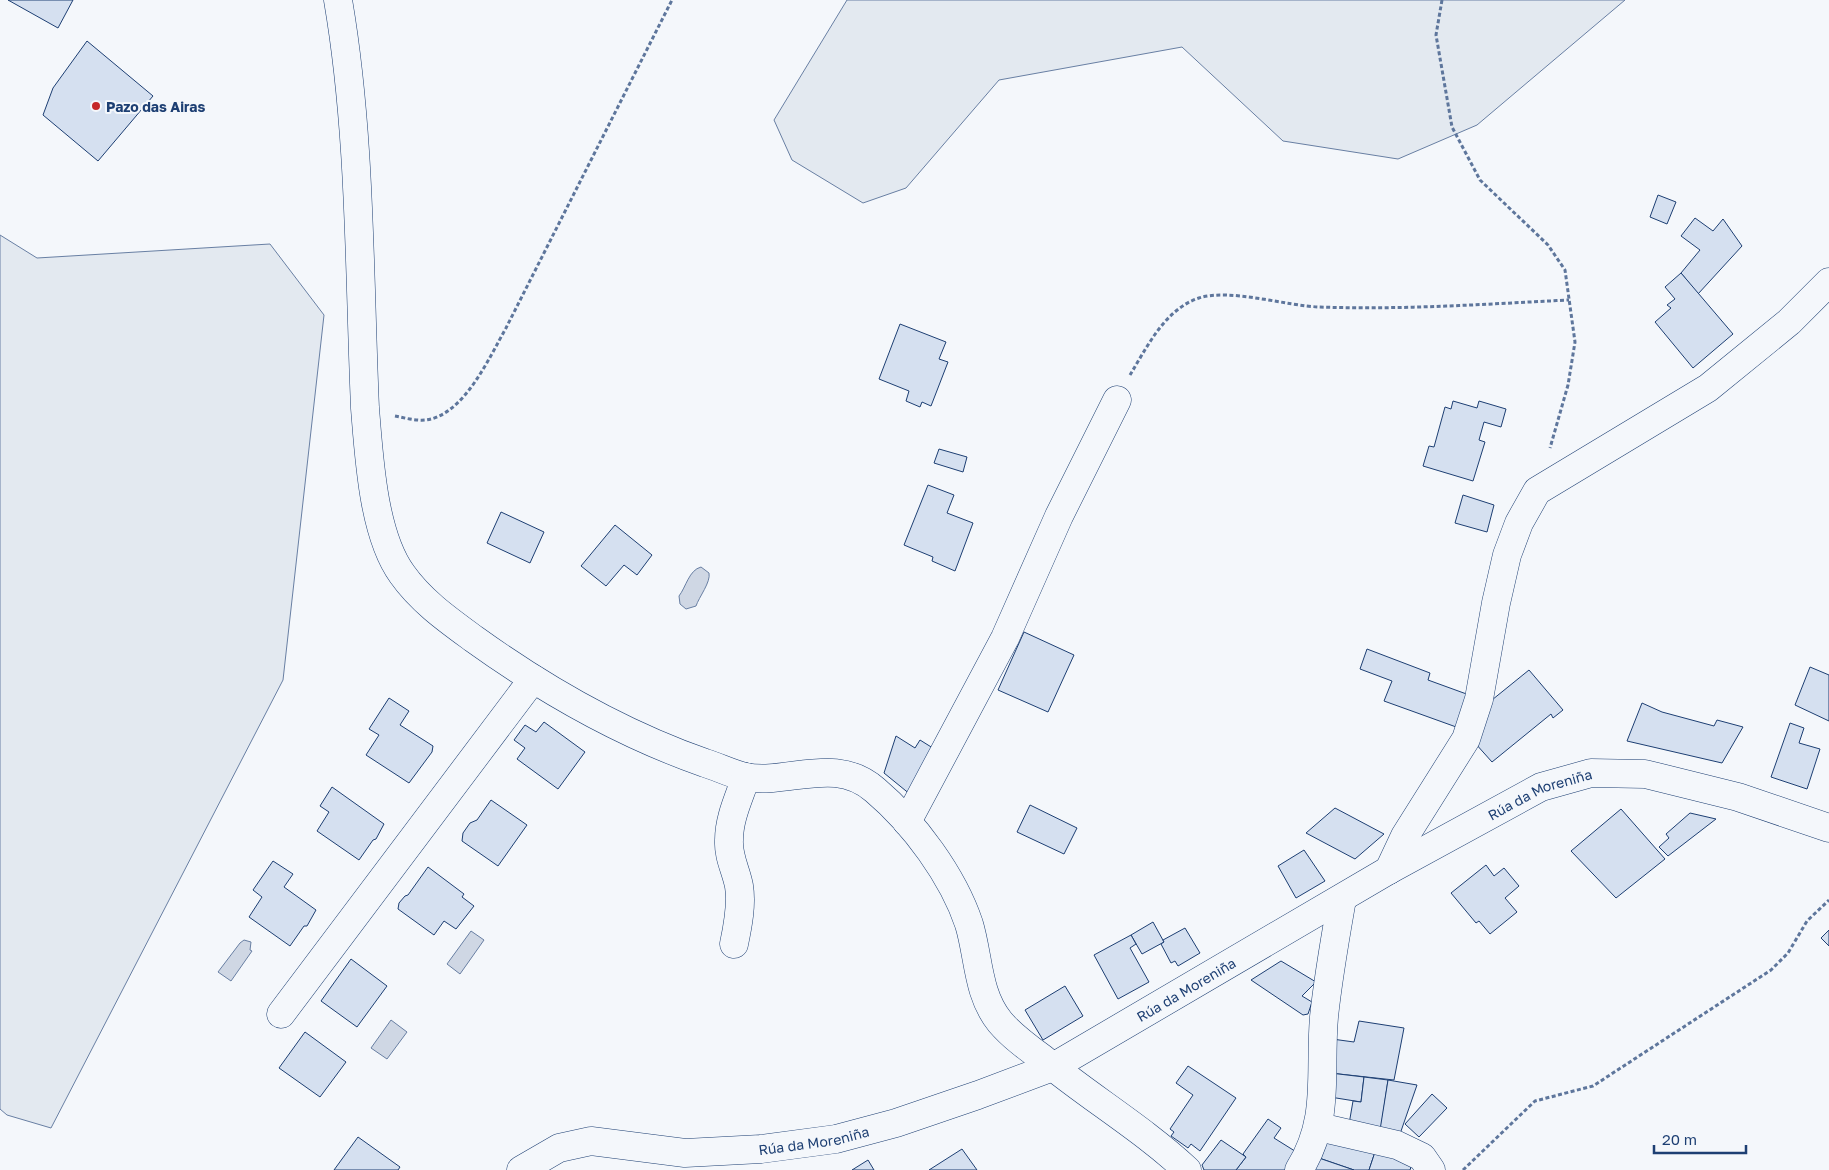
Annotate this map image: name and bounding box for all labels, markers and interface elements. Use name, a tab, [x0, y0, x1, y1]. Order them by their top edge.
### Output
place label: Pazo das Airas	[106, 98, 205, 115]
marker: Pazo das Airas	[90, 100, 102, 112]
street label: Rúa da Moreniña	[1485, 765, 1594, 823]
street label: Rúa da Moreniña	[1133, 953, 1238, 1025]
street label: Rúa da Moreniña	[757, 1122, 871, 1158]
scale bar	[1654, 1122, 1746, 1154]
text: 20 m	[1662, 1130, 1697, 1148]

